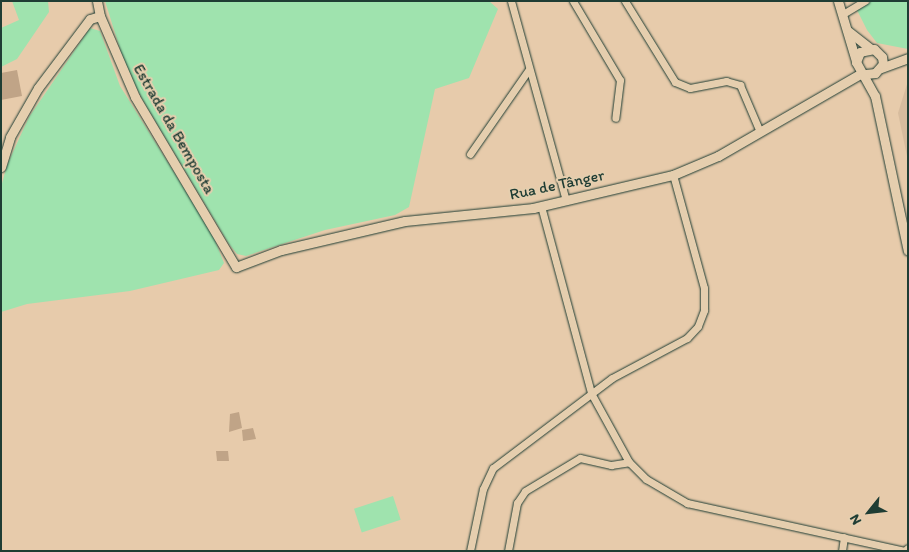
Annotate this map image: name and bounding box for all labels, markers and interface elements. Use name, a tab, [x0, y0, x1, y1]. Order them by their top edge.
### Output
street label: Estrada da Bemposta	[129, 61, 219, 197]
street label: Rua de Tânger	[508, 166, 606, 204]
north arrow	[844, 487, 894, 537]
text: N	[846, 511, 865, 528]

